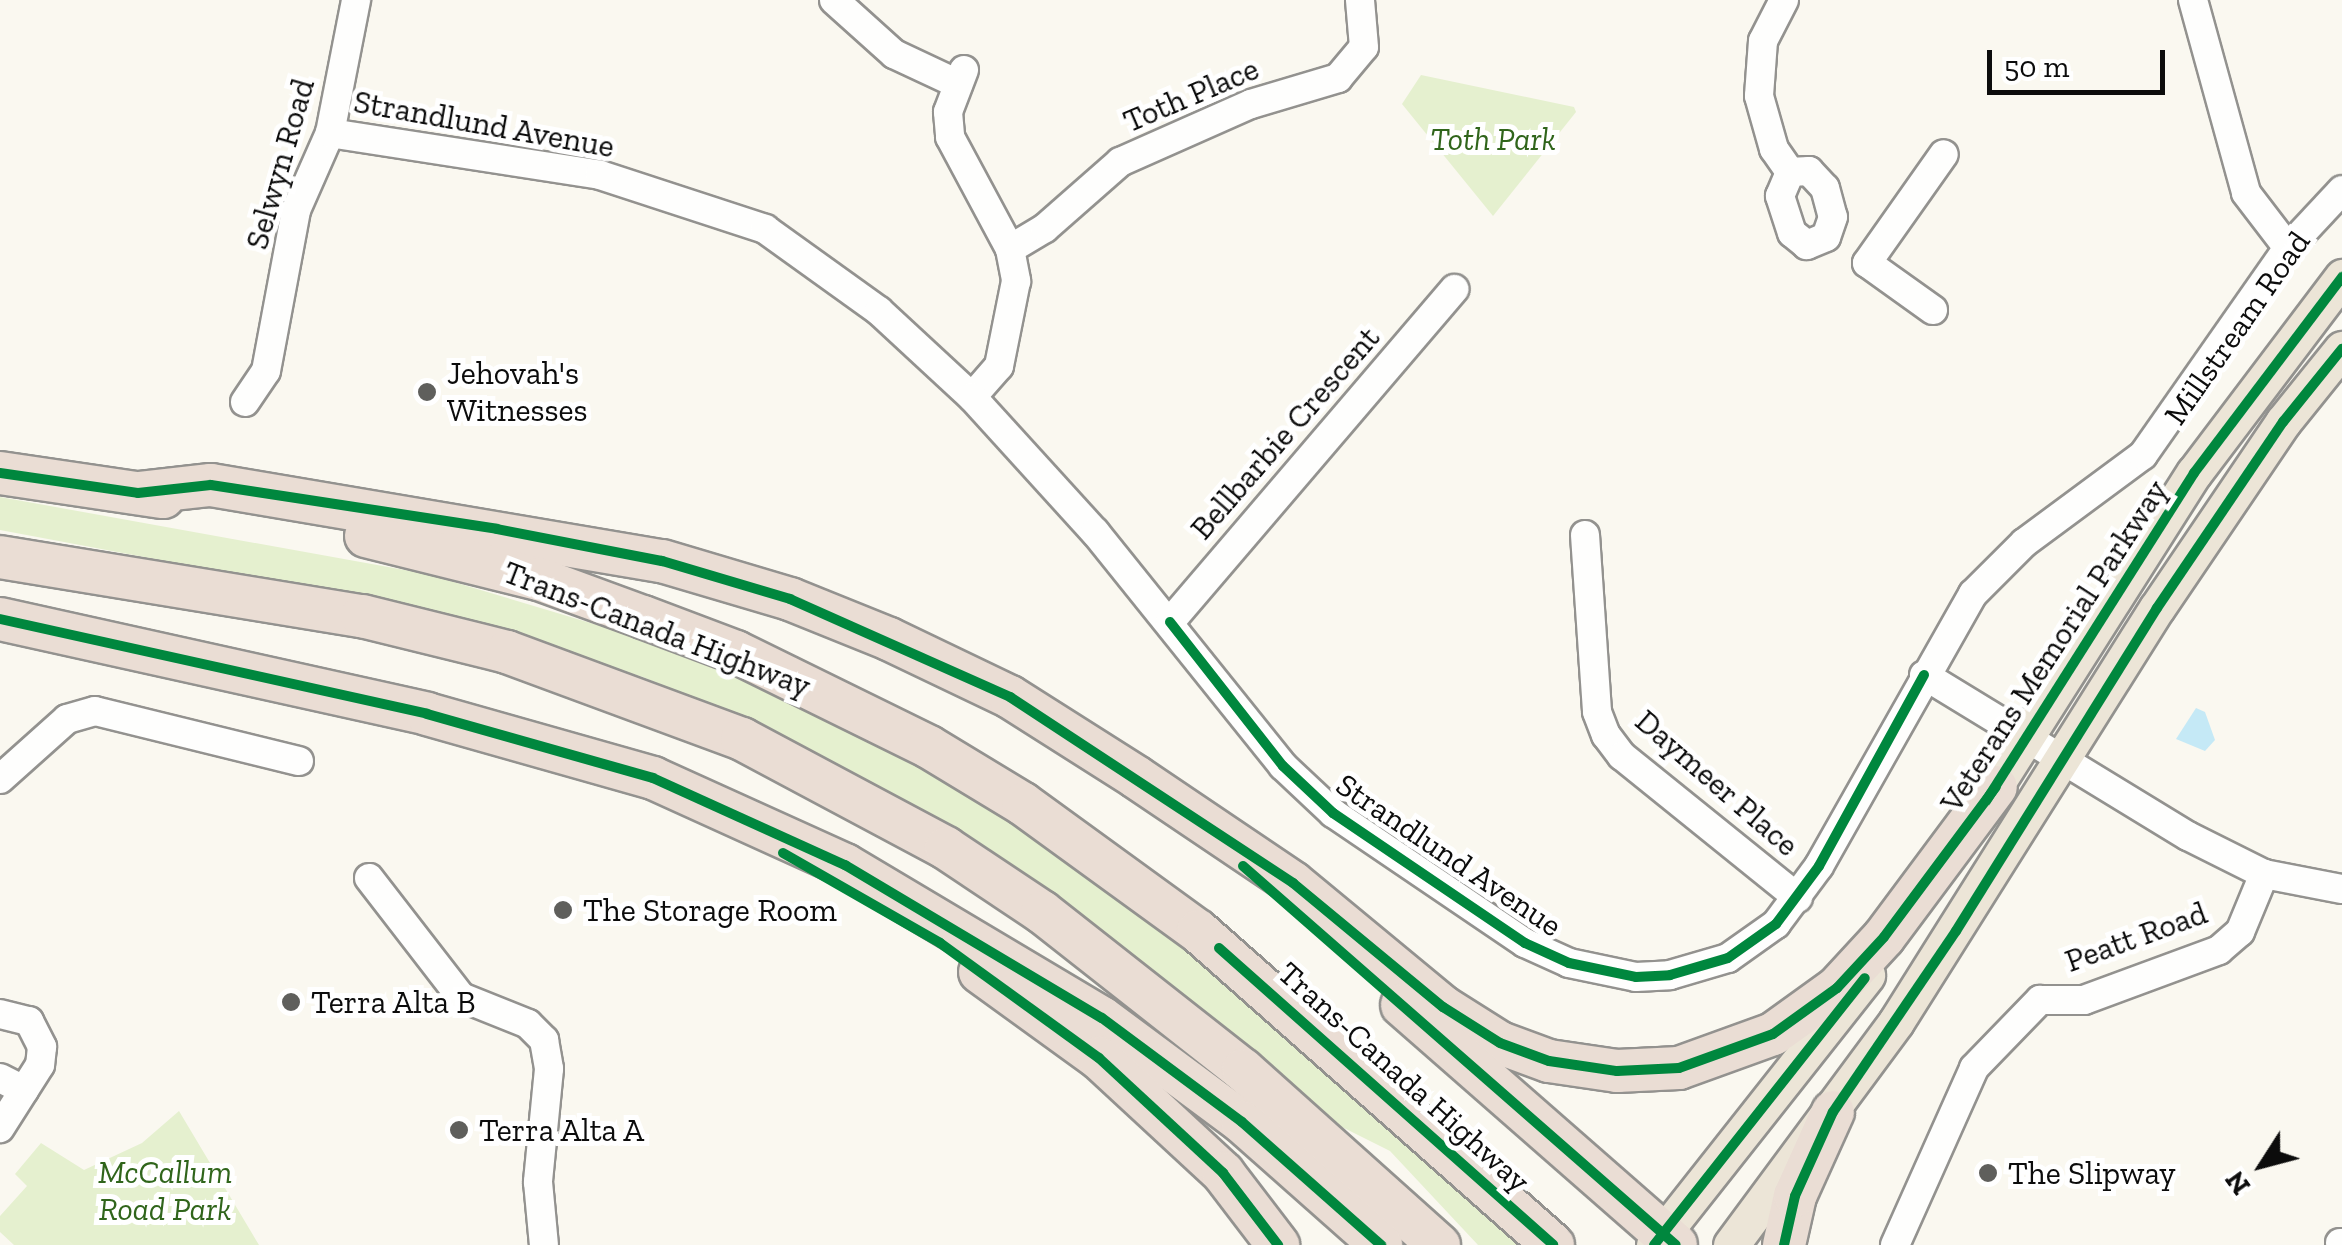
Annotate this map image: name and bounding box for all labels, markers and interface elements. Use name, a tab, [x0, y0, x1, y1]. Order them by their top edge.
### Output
scale bar	[1992, 30, 2170, 92]
street label: Toth Place	[1117, 49, 1265, 141]
text: 50 m	[2004, 49, 2069, 85]
street label: Selwyn Road	[237, 74, 323, 254]
street label: Strandlund Avenue	[350, 82, 618, 166]
park label: Toth Park	[1430, 120, 1556, 158]
street label: Millstream Road	[2156, 224, 2318, 432]
street label: Bellbarbie Crescent	[1182, 319, 1388, 547]
place label: Jehovah's Witnesses	[447, 355, 588, 430]
marker: Jehovah's Witnesses	[416, 381, 438, 403]
street label: Veterans Memorial Parkway	[1932, 473, 2176, 819]
street label: Trans-Canada Highway	[498, 553, 816, 705]
street label: Daymeer Place	[1627, 702, 1807, 864]
street label: Strandlund Avenue	[1329, 765, 1569, 945]
place label: The Storage Room	[583, 891, 837, 929]
street label: Peatt Road	[2060, 894, 2212, 980]
marker: The Storage Room	[552, 899, 574, 921]
street label: Trans-Canada Highway	[1270, 954, 1538, 1200]
place label: Terra Alta B	[311, 983, 477, 1021]
marker: Terra Alta B	[280, 991, 302, 1013]
place label: Terra Alta A	[479, 1111, 646, 1149]
north arrow	[2212, 1115, 2312, 1215]
marker: Terra Alta A	[448, 1119, 470, 1141]
park label: McCallum Road Park	[98, 1154, 232, 1229]
place label: The Slipway	[2008, 1154, 2176, 1192]
marker: The Slipway	[1977, 1162, 1999, 1184]
text: N	[2218, 1165, 2257, 1201]

